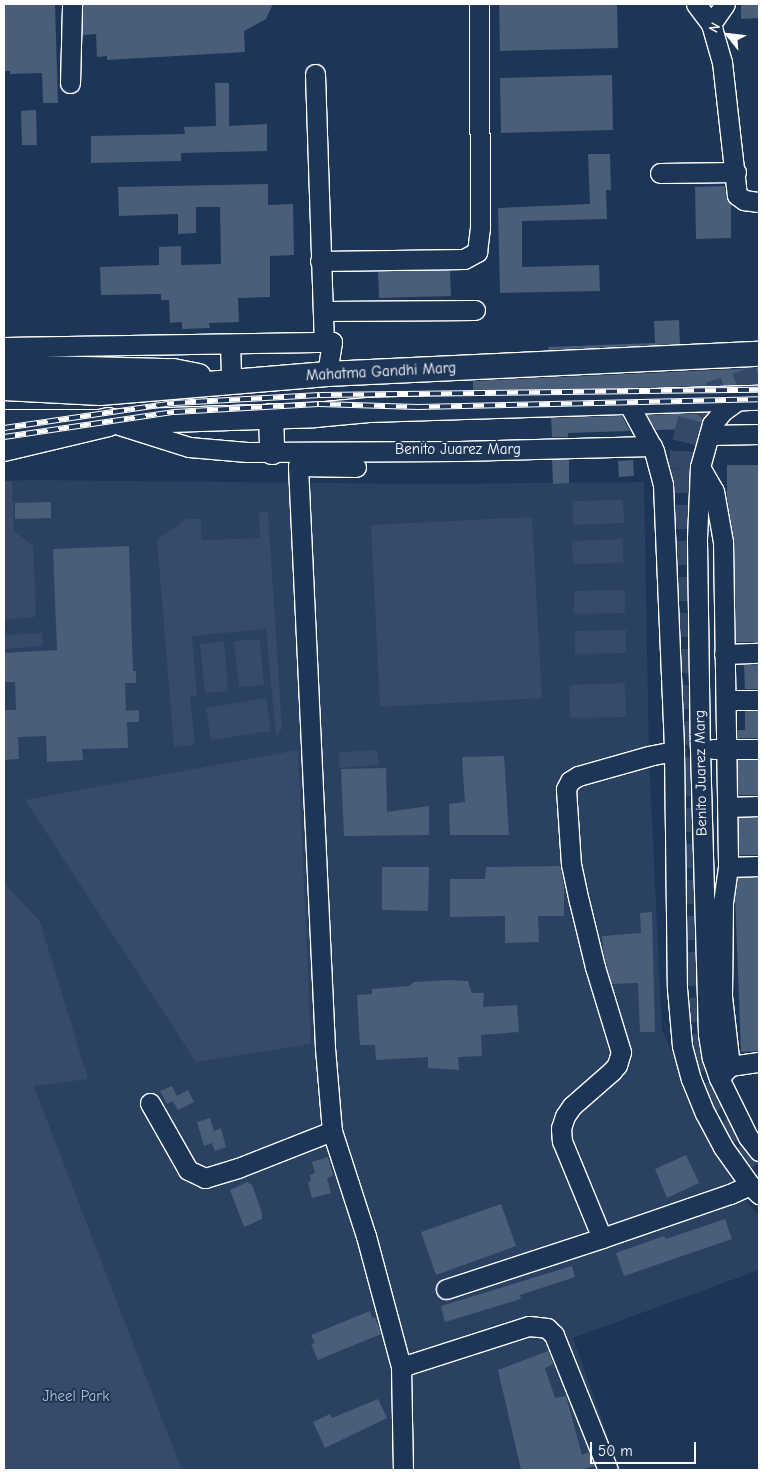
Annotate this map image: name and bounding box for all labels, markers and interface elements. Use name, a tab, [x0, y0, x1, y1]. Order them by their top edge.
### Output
north arrow	[703, 10, 753, 60]
text: N	[705, 19, 724, 36]
street label: Mahatma Gandhi Marg	[305, 359, 457, 385]
street label: Benito Juarez Marg	[395, 441, 521, 459]
street label: Benito Juarez Marg	[691, 710, 711, 836]
park label: Jheel Park	[43, 1388, 109, 1406]
scale bar	[593, 1432, 699, 1464]
text: 50 m	[598, 1442, 633, 1460]

